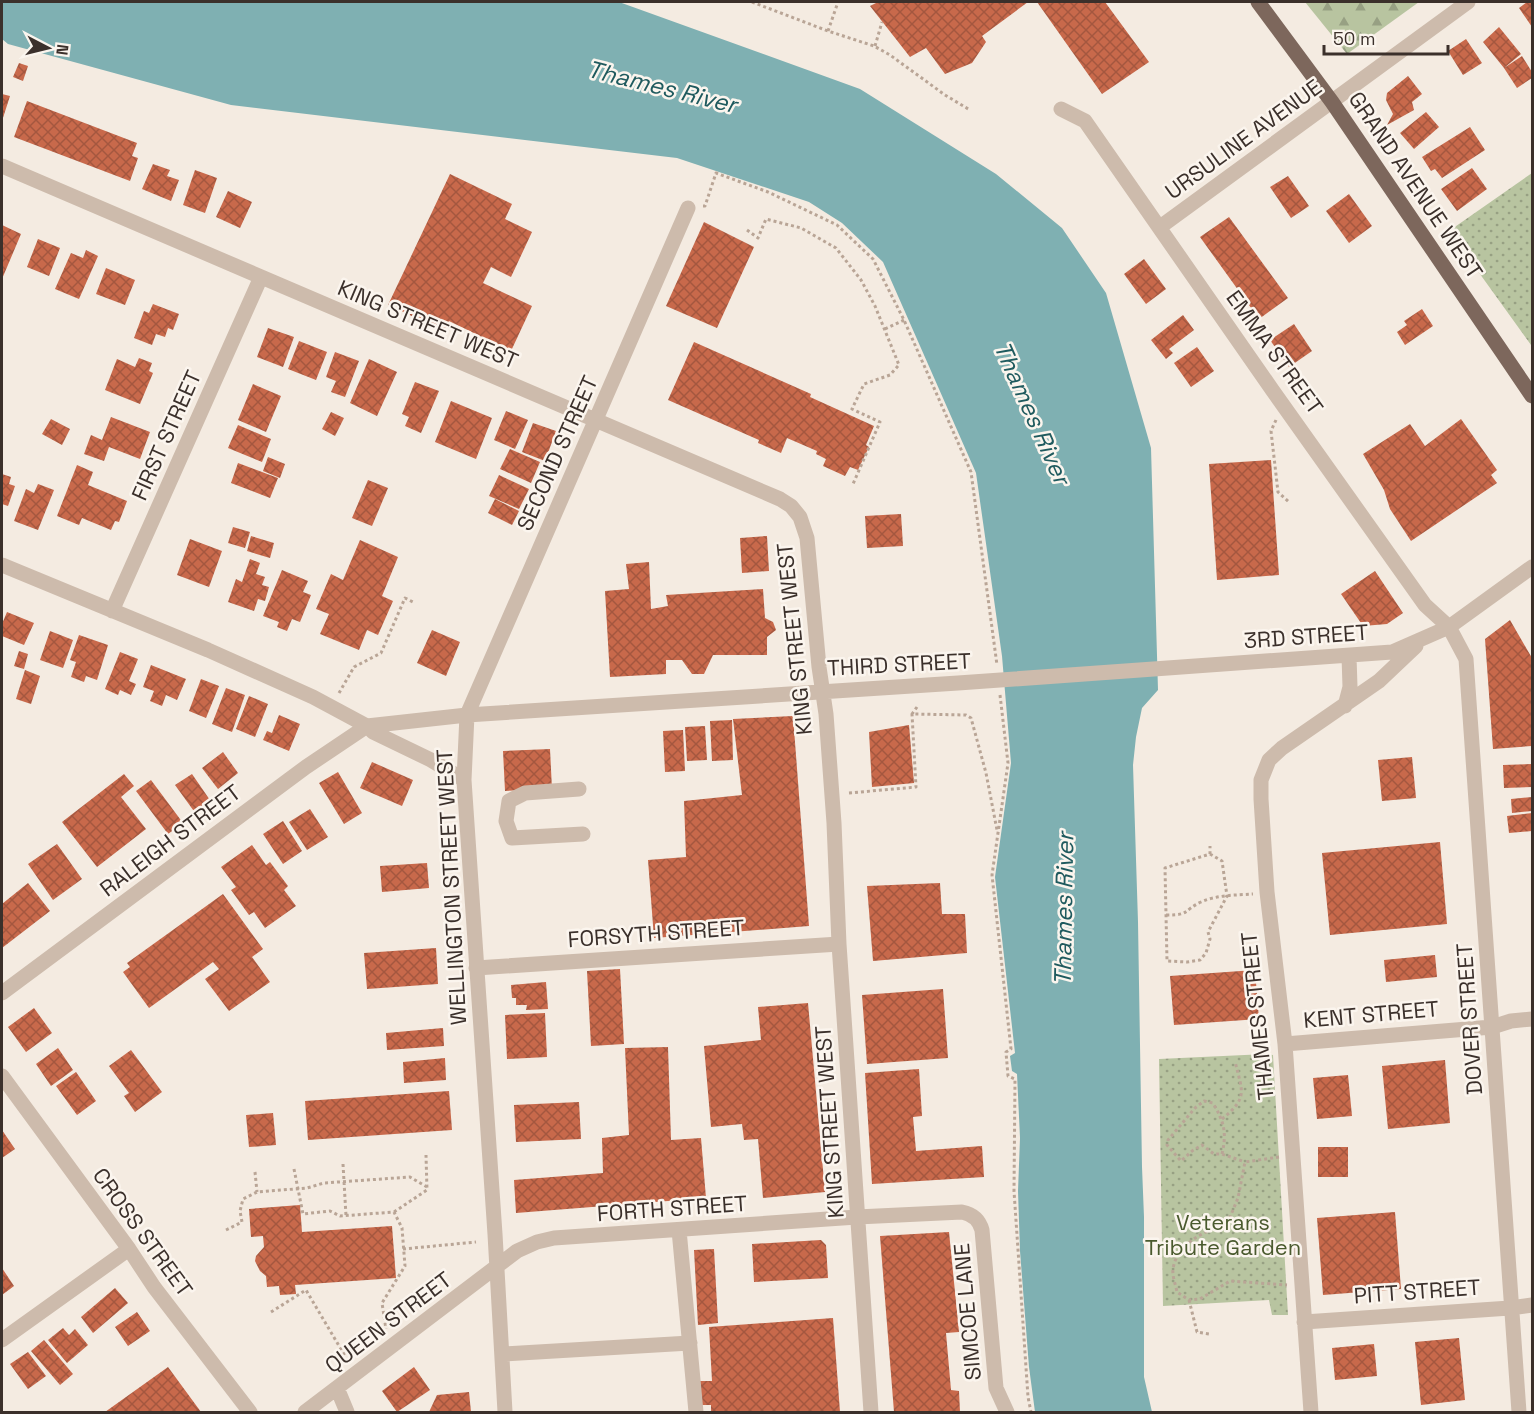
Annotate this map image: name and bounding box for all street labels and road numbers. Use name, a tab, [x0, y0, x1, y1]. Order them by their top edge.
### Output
street label: URSULINE AVENUE	[1159, 73, 1327, 205]
street label: GRAND AVENUE WEST	[1343, 86, 1489, 284]
street label: KING STREET WEST	[334, 273, 522, 375]
street label: EMMA STREET	[1220, 284, 1330, 420]
street label: FIRST STREET	[125, 366, 207, 504]
street label: SECOND STREET	[510, 371, 604, 535]
street label: KING STREET WEST	[770, 541, 818, 737]
street label: 3RD STREET	[1243, 618, 1369, 654]
street label: THIRD STREET	[826, 646, 972, 682]
street label: WELLINGTON STREET WEST	[430, 748, 472, 1026]
street label: RALEIGH STREET	[94, 778, 246, 902]
street label: FORSYTH STREET	[567, 913, 745, 953]
street label: THAMES STREET	[1234, 930, 1280, 1102]
street label: DOVER STREET	[1450, 942, 1488, 1096]
street label: KENT STREET	[1302, 994, 1440, 1034]
street label: KING STREET WEST	[808, 1025, 850, 1219]
street label: CROSS STREET	[87, 1162, 199, 1302]
street label: FORTH STREET	[596, 1189, 748, 1227]
street label: SIMCOE LANE	[947, 1242, 987, 1382]
street label: QUEEN STREET	[319, 1265, 457, 1379]
street label: PITT STREET	[1353, 1273, 1481, 1309]

